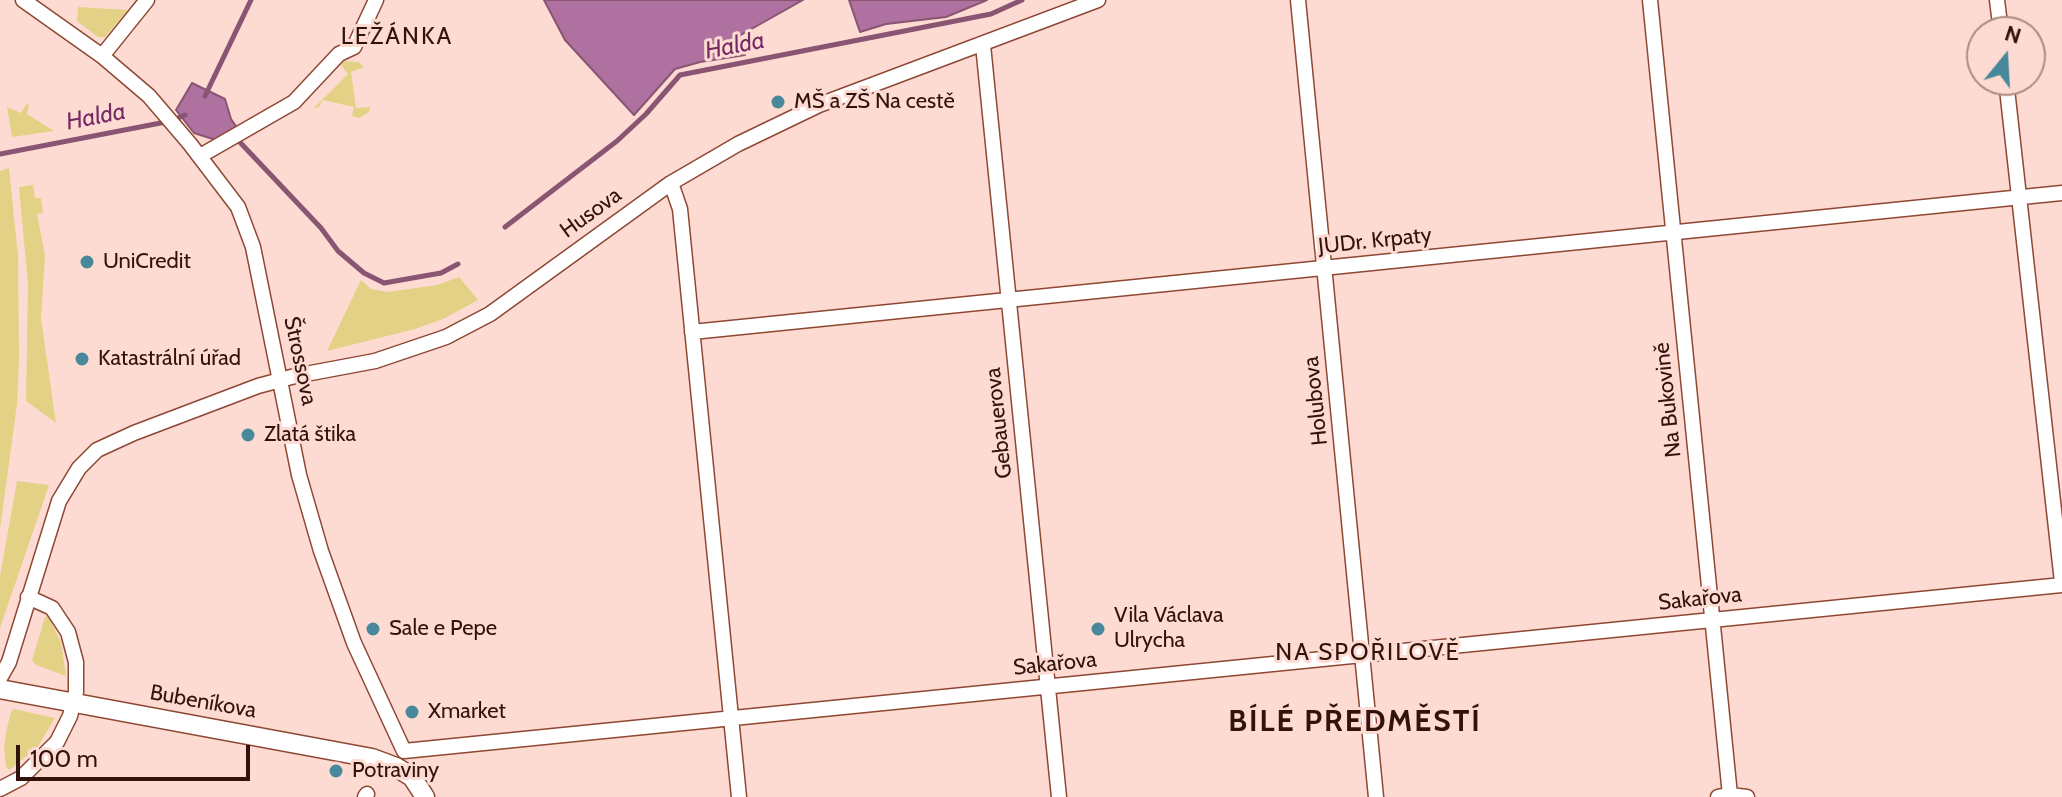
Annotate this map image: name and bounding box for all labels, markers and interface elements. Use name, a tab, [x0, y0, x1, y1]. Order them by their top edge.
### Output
north arrow	[1966, 16, 2046, 96]
text: N	[2001, 19, 2025, 50]
district label: LEŽÁNKA	[341, 23, 453, 51]
water label: Halda	[703, 26, 767, 66]
place label: MŠ a ZŠ Na cestě	[794, 89, 955, 115]
marker: MŠ a ZŠ Na cestě	[769, 93, 787, 111]
water label: Halda	[64, 97, 128, 137]
street label: Husova	[555, 182, 627, 244]
street label: JUDr. Krpaty	[1317, 222, 1433, 260]
place label: UniCredit	[103, 249, 191, 275]
marker: UniCredit	[78, 253, 96, 271]
street label: Štrossova	[278, 314, 322, 408]
street label: Na Bukovině	[1649, 341, 1687, 459]
place label: Katastrální úřad	[98, 346, 241, 372]
marker: Katastrální úřad	[73, 350, 91, 368]
street label: Holubova	[1298, 355, 1334, 447]
street label: Gebauerova	[980, 366, 1018, 480]
place label: Zlatá štika	[264, 422, 356, 448]
marker: Zlatá štika	[239, 426, 257, 444]
street label: Sakařova	[1657, 581, 1743, 617]
place label: Vila Václava Ulrycha	[1114, 603, 1223, 654]
place label: Sale e Pepe	[389, 616, 497, 642]
marker: Sale e Pepe	[364, 620, 382, 638]
marker: Vila Václava Ulrycha	[1089, 620, 1107, 638]
district label: NA SPOŘILOVĚ	[1275, 639, 1461, 667]
street label: Sakařova	[1012, 646, 1098, 682]
street label: Bubeníkova	[148, 680, 258, 724]
place label: Xmarket	[428, 699, 506, 725]
marker: Xmarket	[403, 703, 421, 721]
district label: BÍLÉ PŘEDMĚSTÍ	[1228, 704, 1482, 740]
scale bar	[20, 729, 254, 779]
text: 100 m	[30, 744, 98, 773]
place label: Potraviny	[352, 758, 439, 784]
marker: Potraviny	[327, 762, 345, 780]

